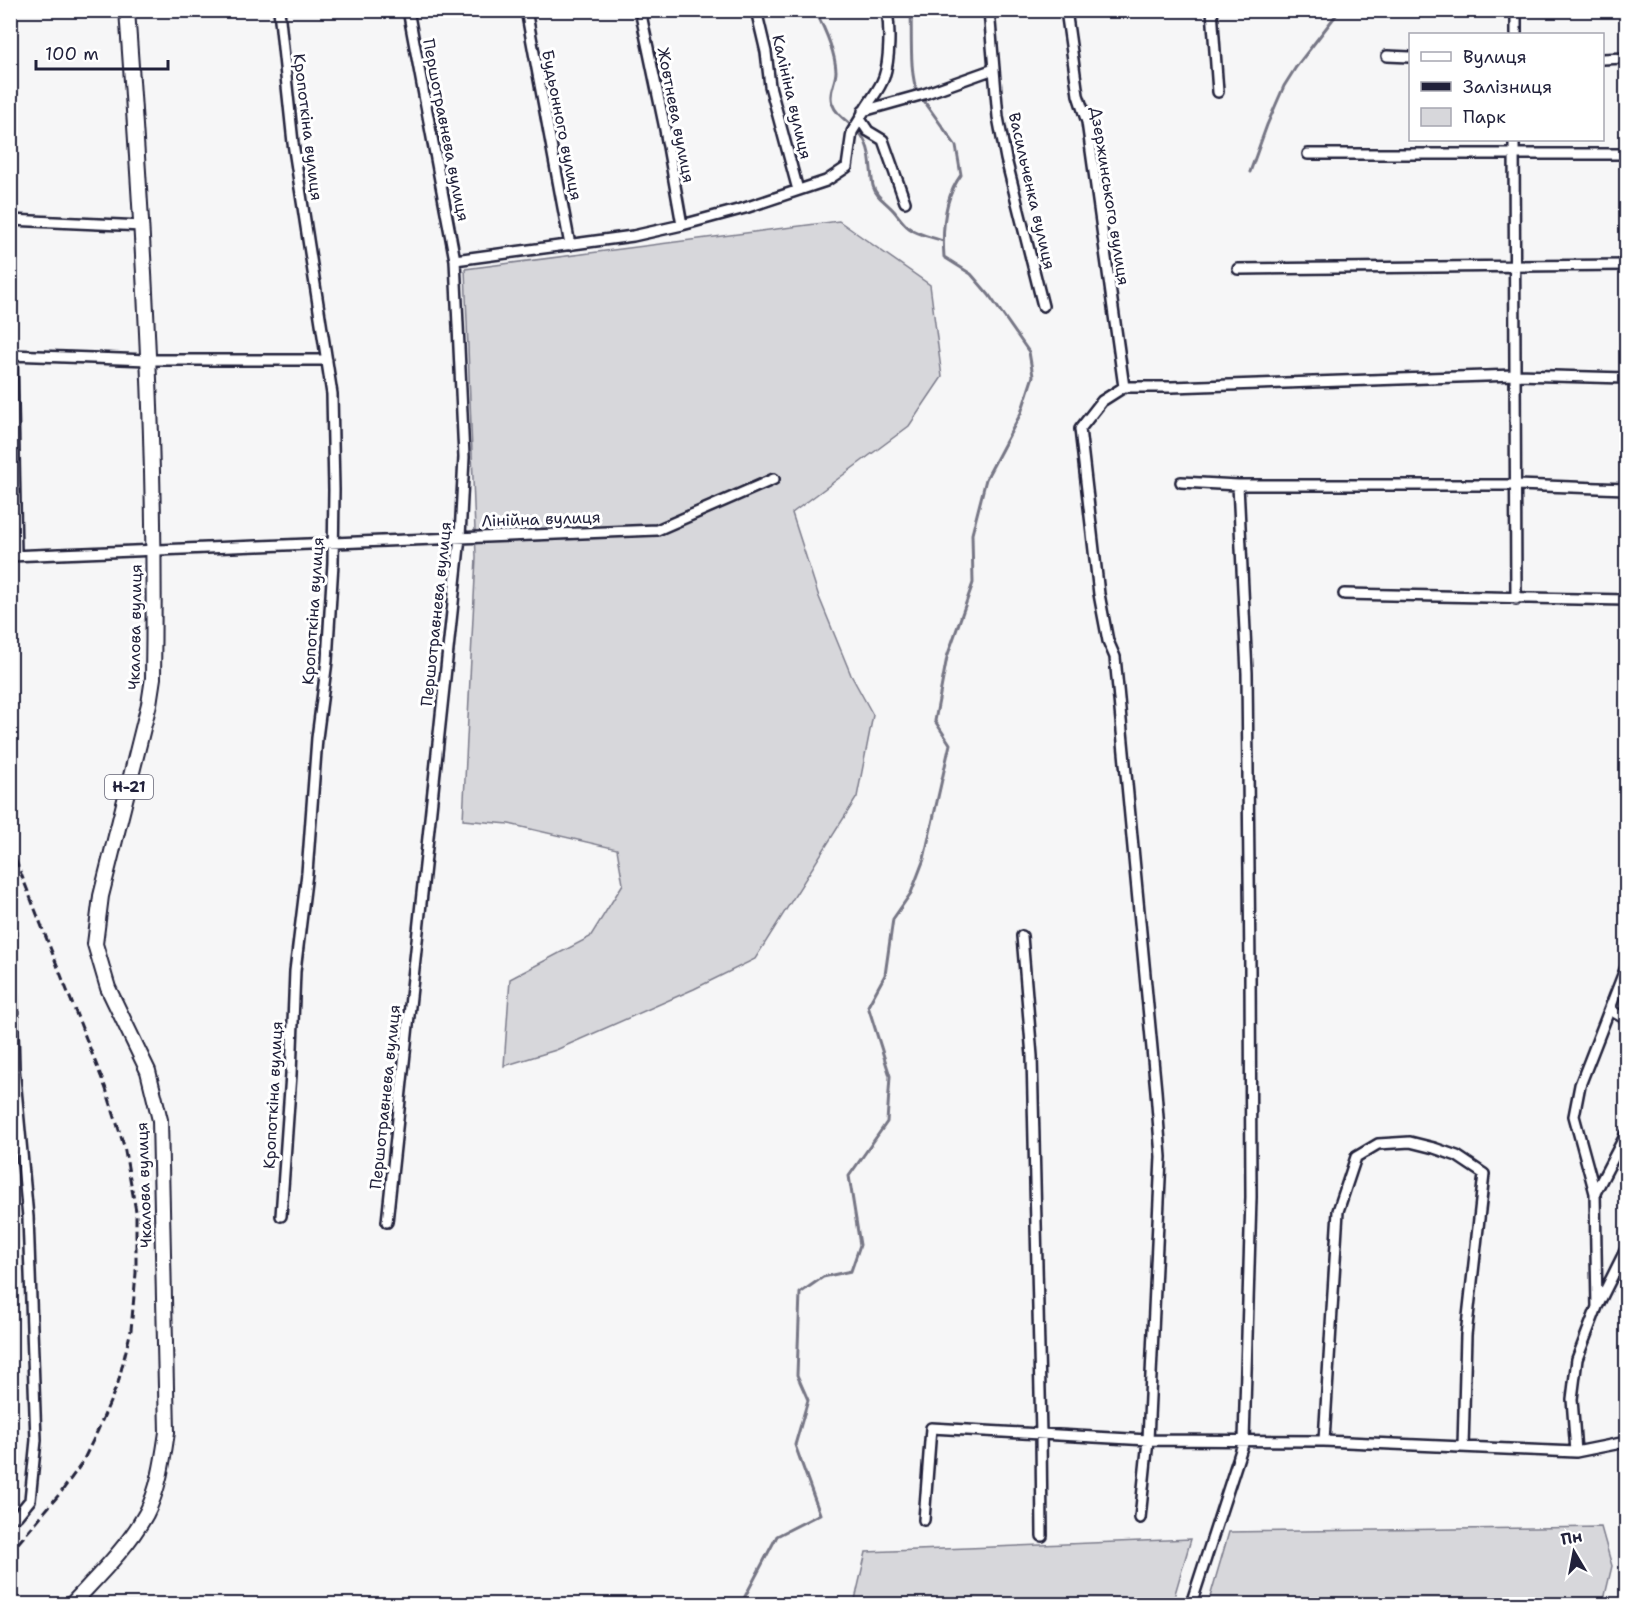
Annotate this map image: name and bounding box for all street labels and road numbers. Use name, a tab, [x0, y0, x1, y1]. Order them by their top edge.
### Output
street label: Калініна вулиця	[767, 33, 817, 161]
street label: Першотравнева вулиця	[418, 37, 474, 223]
street label: Жовтнева вулиця	[653, 45, 699, 185]
street label: Будьонного вулиця	[537, 48, 587, 202]
street label: Кропоткіна вулиця	[289, 52, 327, 202]
street label: Дзержинського вулиця	[1086, 105, 1134, 287]
street label: Васильченка вулиця	[1004, 110, 1060, 272]
street label: Лінійна вулиця	[481, 506, 601, 532]
street label: Першотравнева вулиця	[416, 521, 456, 707]
street label: Кропоткіна вулиця	[297, 536, 329, 686]
street label: Чкалова вулиця	[123, 564, 147, 690]
road number: Н-21	[105, 775, 153, 799]
street label: Першотравнева вулиця	[365, 1004, 405, 1190]
street label: Кропоткіна вулиця	[259, 1021, 287, 1169]
street label: Чкалова вулиця	[131, 1122, 157, 1248]

